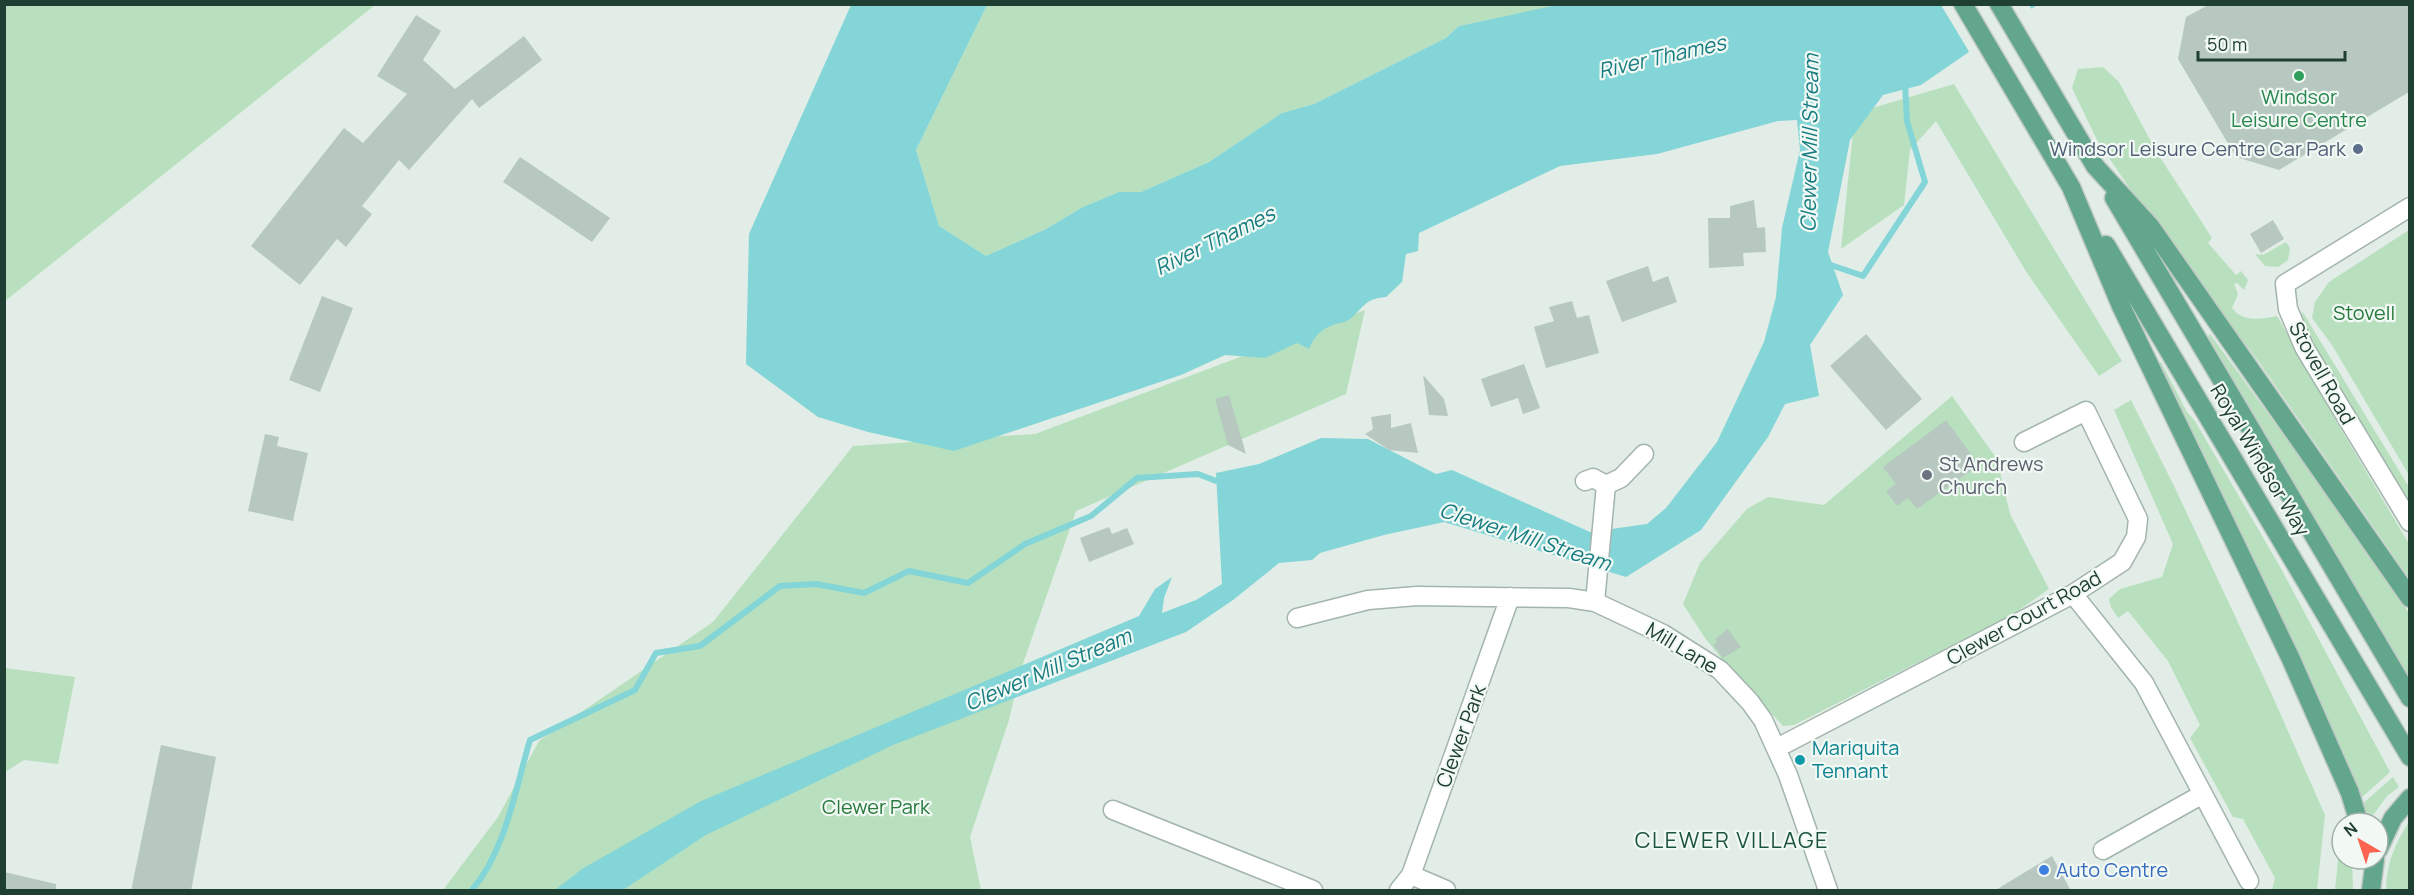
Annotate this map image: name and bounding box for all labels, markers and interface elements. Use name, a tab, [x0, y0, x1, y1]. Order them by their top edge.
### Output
scale bar	[2198, 24, 2345, 62]
water label: River Thames	[1595, 27, 1730, 84]
text: 50 m	[2207, 32, 2247, 56]
water label: Clewer Mill Stream	[1793, 52, 1825, 232]
marker: Windsor Leisure Centre	[2292, 69, 2306, 83]
place label: Windsor Leisure Centre	[2231, 83, 2367, 133]
place label: Windsor Leisure Centre Car Park	[2049, 135, 2347, 162]
marker: Windsor Leisure Centre Car Park	[2351, 142, 2365, 156]
water label: River Thames	[1150, 198, 1281, 281]
park label: Stovell	[2333, 299, 2395, 326]
street label: Stovell Road	[2283, 317, 2362, 429]
street label: Royal Windsor Way	[2204, 379, 2317, 541]
place label: St Andrews Church	[1939, 450, 2043, 500]
marker: St Andrews Church	[1920, 468, 1934, 482]
water label: Clewer Mill Stream	[1436, 495, 1616, 577]
street label: Clewer Court Road	[1942, 564, 2106, 671]
street label: Mill Lane	[1641, 615, 1723, 680]
water label: Clewer Mill Stream	[960, 621, 1136, 717]
street label: Clewer Park	[1429, 679, 1492, 791]
place label: Mariquita Tennant	[1812, 734, 1899, 784]
marker: Mariquita Tennant	[1793, 753, 1807, 767]
park label: Clewer Park	[822, 793, 931, 820]
north arrow	[2330, 811, 2390, 871]
text: N	[2339, 817, 2362, 842]
district label: CLEWER VILLAGE	[1635, 825, 1829, 855]
place label: Auto Centre	[2056, 856, 2168, 883]
marker: Auto Centre	[2037, 863, 2051, 877]

